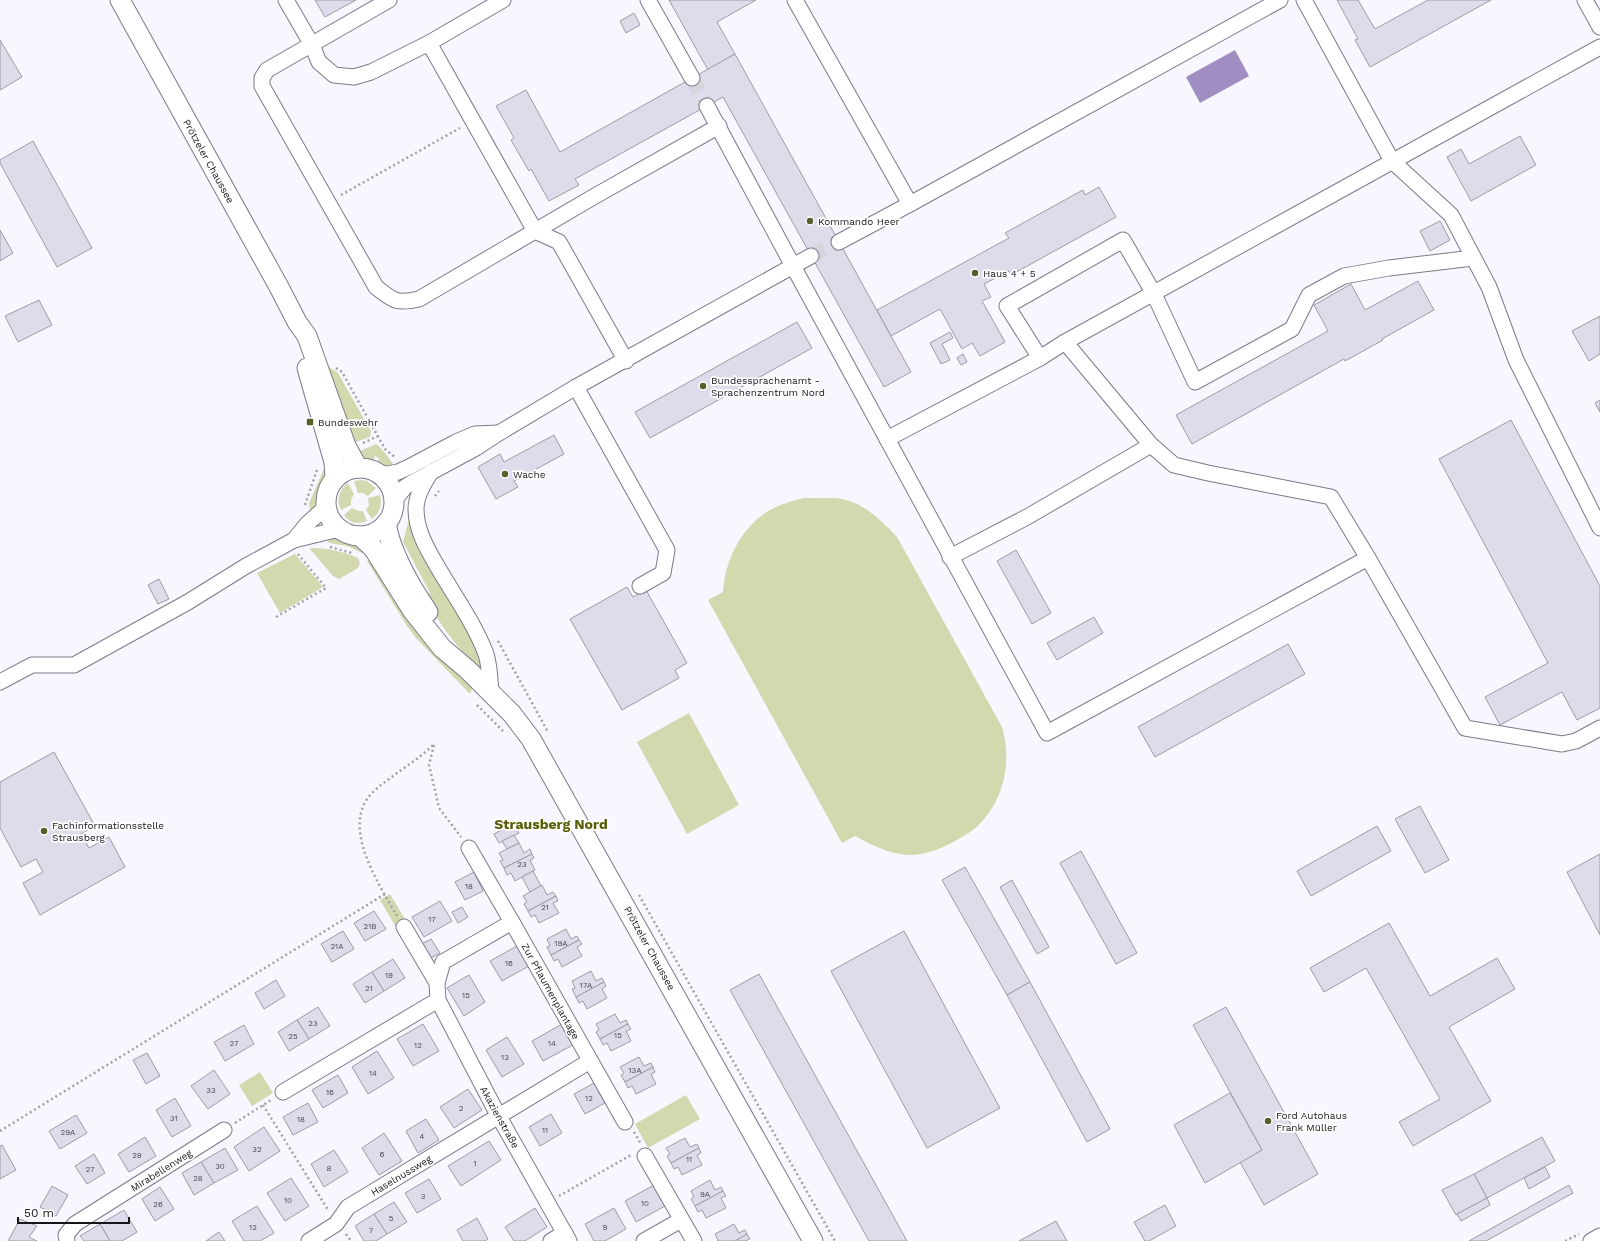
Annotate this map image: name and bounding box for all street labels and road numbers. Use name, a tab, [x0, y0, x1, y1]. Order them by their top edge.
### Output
street label: Prötzeler Chaussee	[181, 117, 236, 205]
street label: Prötzeler Chaussee	[622, 904, 677, 992]
street label: Zur Pflaumenplantage	[520, 941, 582, 1041]
street label: Akazienstraße	[478, 1084, 521, 1150]
street label: Mirabellenweg	[129, 1147, 194, 1194]
street label: Haselnussweg	[369, 1153, 434, 1198]

